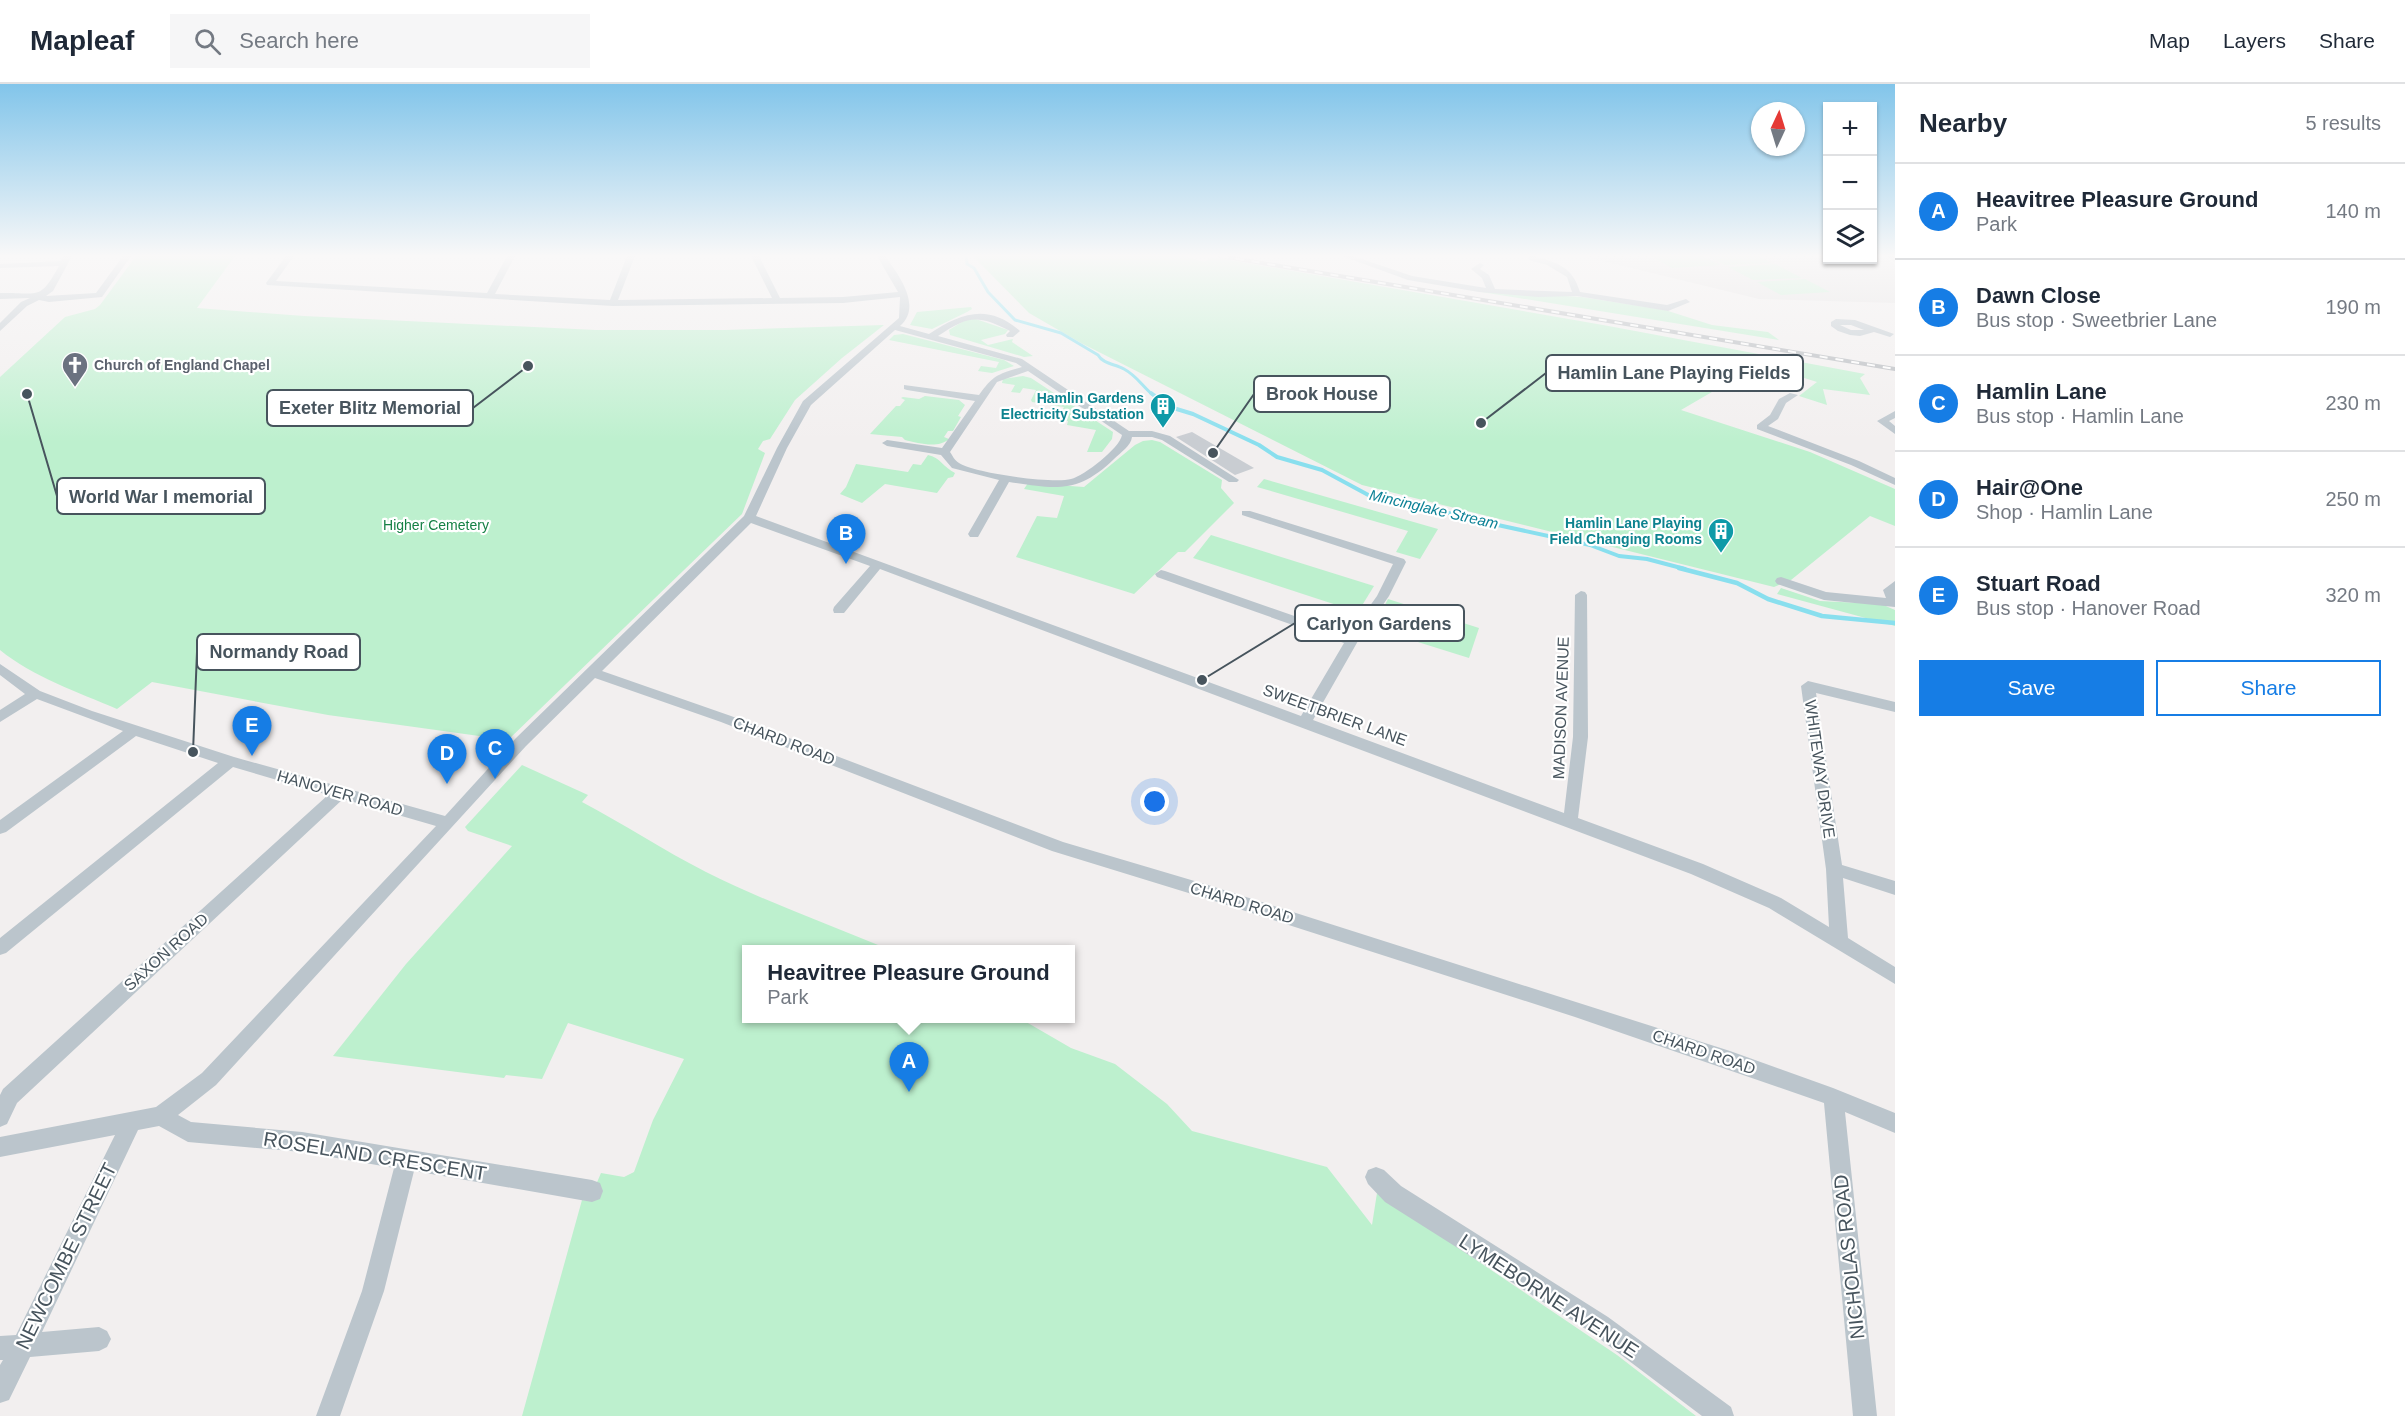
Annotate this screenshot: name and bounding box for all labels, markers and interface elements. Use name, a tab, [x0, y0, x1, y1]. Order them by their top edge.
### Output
search box	[170, 14, 590, 68]
text: Mapleaf	[30, 25, 134, 56]
icon: search	[191, 25, 224, 58]
text: Search here	[239, 28, 359, 53]
text: Map	[2149, 29, 2190, 52]
text: Layers	[2223, 29, 2286, 52]
text: Share	[2319, 29, 2375, 52]
north arrow	[1751, 102, 1805, 156]
map controls	[1823, 102, 1877, 264]
button: +	[1823, 102, 1877, 156]
text: Nearby	[1919, 108, 2007, 138]
text: 5 results	[2305, 112, 2381, 134]
button: −	[1823, 156, 1877, 210]
text: Heavitree Pleasure Ground	[1976, 187, 2258, 212]
text: A	[1931, 200, 1946, 222]
text: 140 m	[2325, 200, 2381, 222]
button: layers	[1823, 210, 1877, 264]
text: Park	[1976, 213, 2017, 235]
text: Dawn Close	[1976, 283, 2101, 308]
text: B	[1931, 296, 1946, 318]
text: 190 m	[2325, 296, 2381, 318]
text: Bus stop · Sweetbrier Lane	[1976, 309, 2217, 331]
church icon: Church of England Chapel	[60, 350, 90, 388]
callout: Hamlin Lane Playing Fields	[1546, 355, 1803, 391]
place label: Church of England Chapel	[94, 357, 270, 373]
text: Hamlin Lane Playing Fields	[1557, 363, 1791, 383]
callout: Brook House	[1254, 376, 1390, 412]
text: Hamlin Lane	[1976, 379, 2107, 404]
text: Brook House	[1266, 384, 1378, 404]
callout: Exeter Blitz Memorial	[267, 390, 473, 426]
place label: Hamlin Gardens Electricity Substation	[1001, 390, 1144, 422]
building icon: Hamlin Gardens Electricity Substation	[1148, 391, 1178, 429]
text: C	[1931, 392, 1946, 414]
text: 230 m	[2325, 392, 2381, 414]
text: Exeter Blitz Memorial	[279, 398, 461, 418]
text: Bus stop · Hamlin Lane	[1976, 405, 2184, 427]
text: Hair@One	[1976, 475, 2083, 500]
callout: World War I memorial	[57, 478, 265, 514]
water label: Mincinglake Stream	[1368, 486, 1500, 532]
text: World War I memorial	[69, 487, 253, 507]
text: D	[1931, 488, 1946, 510]
text: 250 m	[2325, 488, 2381, 510]
text: Shop · Hamlin Lane	[1976, 501, 2153, 523]
pin: B	[826, 514, 866, 564]
place label: Hamlin Lane Playing Field Changing Rooms	[1550, 515, 1702, 547]
building icon: Hamlin Lane Playing Field Changing Rooms	[1706, 516, 1736, 554]
park label: Higher Cemetery	[383, 517, 489, 533]
text: Stuart Road	[1976, 571, 2101, 596]
text: E	[1932, 584, 1945, 606]
text: 320 m	[2325, 584, 2381, 606]
text: Bus stop · Hanover Road	[1976, 597, 2201, 619]
callout: Carlyon Gardens	[1295, 605, 1464, 641]
text: Carlyon Gardens	[1306, 614, 1452, 634]
callout: Normandy Road	[197, 634, 360, 670]
street label: MADISON AVENUE	[1550, 636, 1572, 780]
text: Normandy Road	[209, 642, 349, 662]
button: Save	[1919, 660, 2144, 716]
button: Share	[2156, 660, 2381, 716]
street label: SWEETBRIER LANE	[1261, 681, 1409, 749]
street label: WHITEWAY DRIVE	[1802, 699, 1838, 839]
pin: E	[232, 706, 272, 756]
street label: CHARD ROAD	[731, 714, 837, 768]
pin: C	[476, 730, 514, 779]
pin: D	[428, 734, 466, 784]
street label: HANOVER ROAD	[275, 767, 405, 819]
your location	[1140, 787, 1169, 816]
street label: CHARD ROAD	[1188, 879, 1296, 927]
street label: SAXON ROAD	[121, 910, 211, 994]
popup	[742, 945, 1075, 1023]
text: Heavitree Pleasure Ground	[767, 960, 1050, 985]
text: Park	[767, 986, 808, 1008]
street label: CHARD ROAD	[1650, 1026, 1758, 1078]
pin: A	[890, 1042, 928, 1092]
street label: ROSELAND CRESCENT	[262, 1127, 488, 1185]
street label: NEWCOMBE STREET	[11, 1159, 121, 1353]
street label: NICHOLAS ROAD	[1829, 1174, 1869, 1340]
street label: LYMEBORNE AVENUE	[1455, 1230, 1643, 1362]

